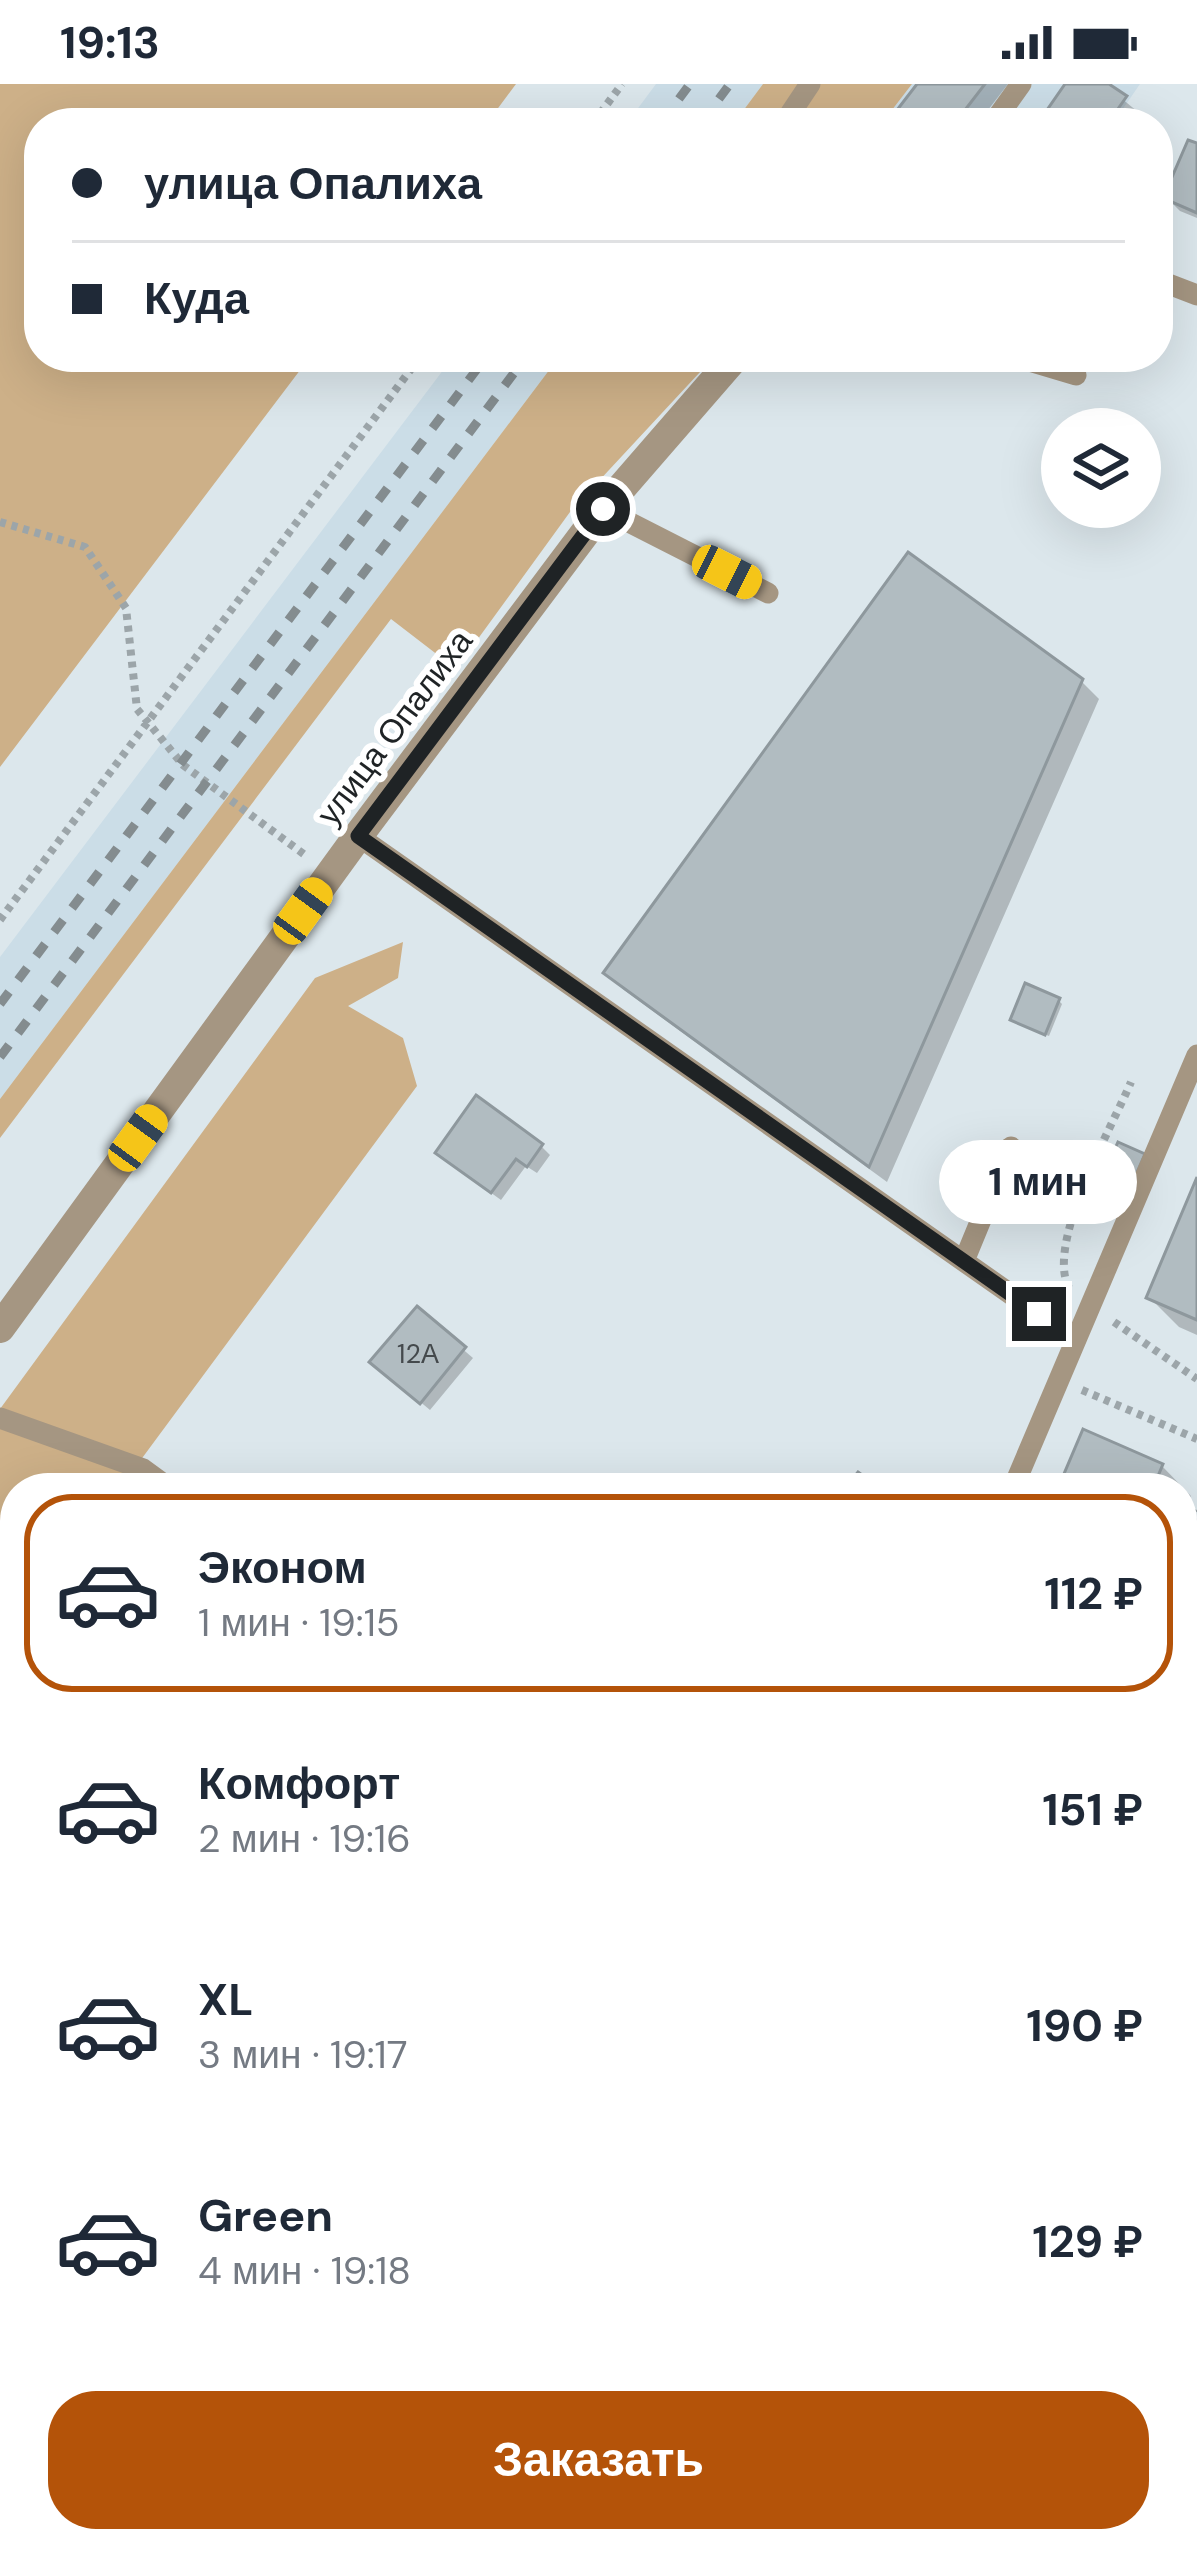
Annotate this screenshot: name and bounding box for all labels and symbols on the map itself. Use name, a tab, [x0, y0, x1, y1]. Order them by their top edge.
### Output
route start	[576, 482, 630, 536]
car	[687, 540, 767, 604]
street label: улица Опалиха	[307, 621, 482, 834]
car	[267, 871, 339, 951]
car	[102, 1098, 174, 1178]
callout: 1 мин	[940, 1140, 1138, 1224]
route end	[1012, 1287, 1066, 1341]
house number: 12А	[397, 1336, 439, 1371]

